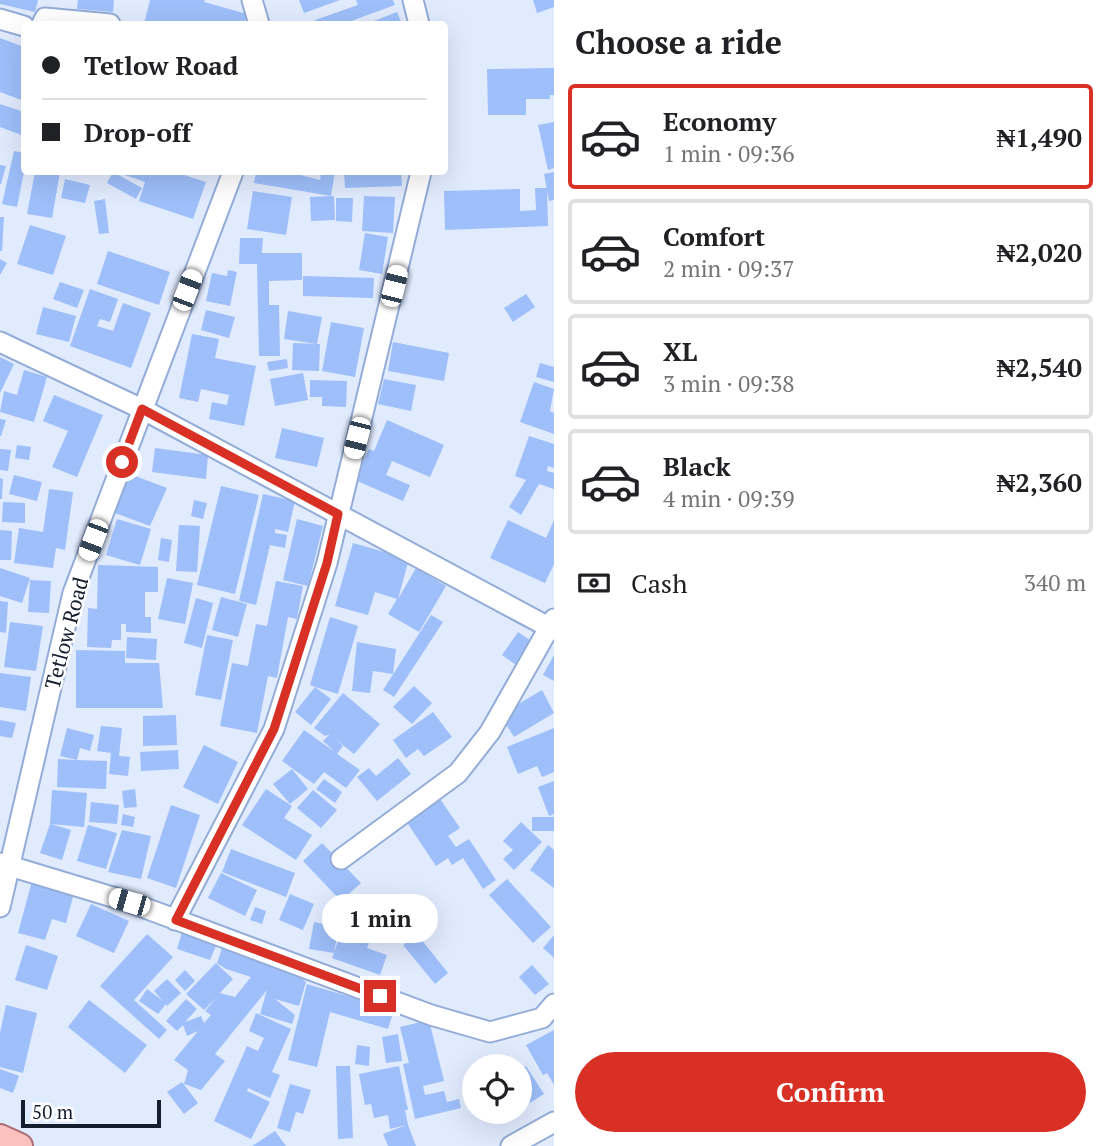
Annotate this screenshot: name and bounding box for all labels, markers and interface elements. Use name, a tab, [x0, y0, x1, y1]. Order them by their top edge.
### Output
text: Choose a ride	[575, 21, 782, 63]
text: Tetlow Road	[84, 48, 238, 82]
text: Economy	[663, 104, 776, 138]
icon: car	[579, 105, 642, 168]
text: Drop-off	[84, 115, 191, 149]
text: ₦1,490	[997, 120, 1082, 154]
text: 1 min · 09:36	[663, 138, 795, 169]
text: Comfort	[663, 219, 765, 253]
icon: car	[579, 220, 642, 283]
text: ₦2,020	[997, 235, 1082, 269]
text: 2 min · 09:37	[663, 253, 795, 284]
car	[379, 263, 410, 309]
car	[170, 267, 205, 313]
text: XL	[663, 334, 697, 368]
icon: car	[579, 335, 642, 398]
text: ₦2,540	[997, 350, 1082, 384]
text: 3 min · 09:38	[663, 368, 795, 399]
car	[342, 415, 373, 461]
route start	[106, 446, 138, 478]
text: Black	[663, 449, 731, 483]
icon: car	[579, 450, 642, 513]
text: ₦2,360	[997, 465, 1082, 499]
text: 4 min · 09:39	[663, 483, 795, 514]
car	[76, 517, 111, 563]
icon: cash	[575, 564, 613, 602]
text: Cash	[631, 566, 687, 600]
text: 340 m	[1024, 567, 1086, 598]
street label: Tetlow Road	[38, 574, 94, 692]
car	[106, 886, 153, 918]
callout: 1 min	[322, 894, 438, 944]
text: 1 min	[349, 903, 411, 934]
route end	[364, 980, 396, 1012]
button: Confirm	[575, 1052, 1086, 1132]
map controls	[462, 1054, 532, 1124]
button: locate	[462, 1054, 532, 1124]
scale bar	[21, 1097, 161, 1129]
text: 50 m	[32, 1099, 73, 1124]

